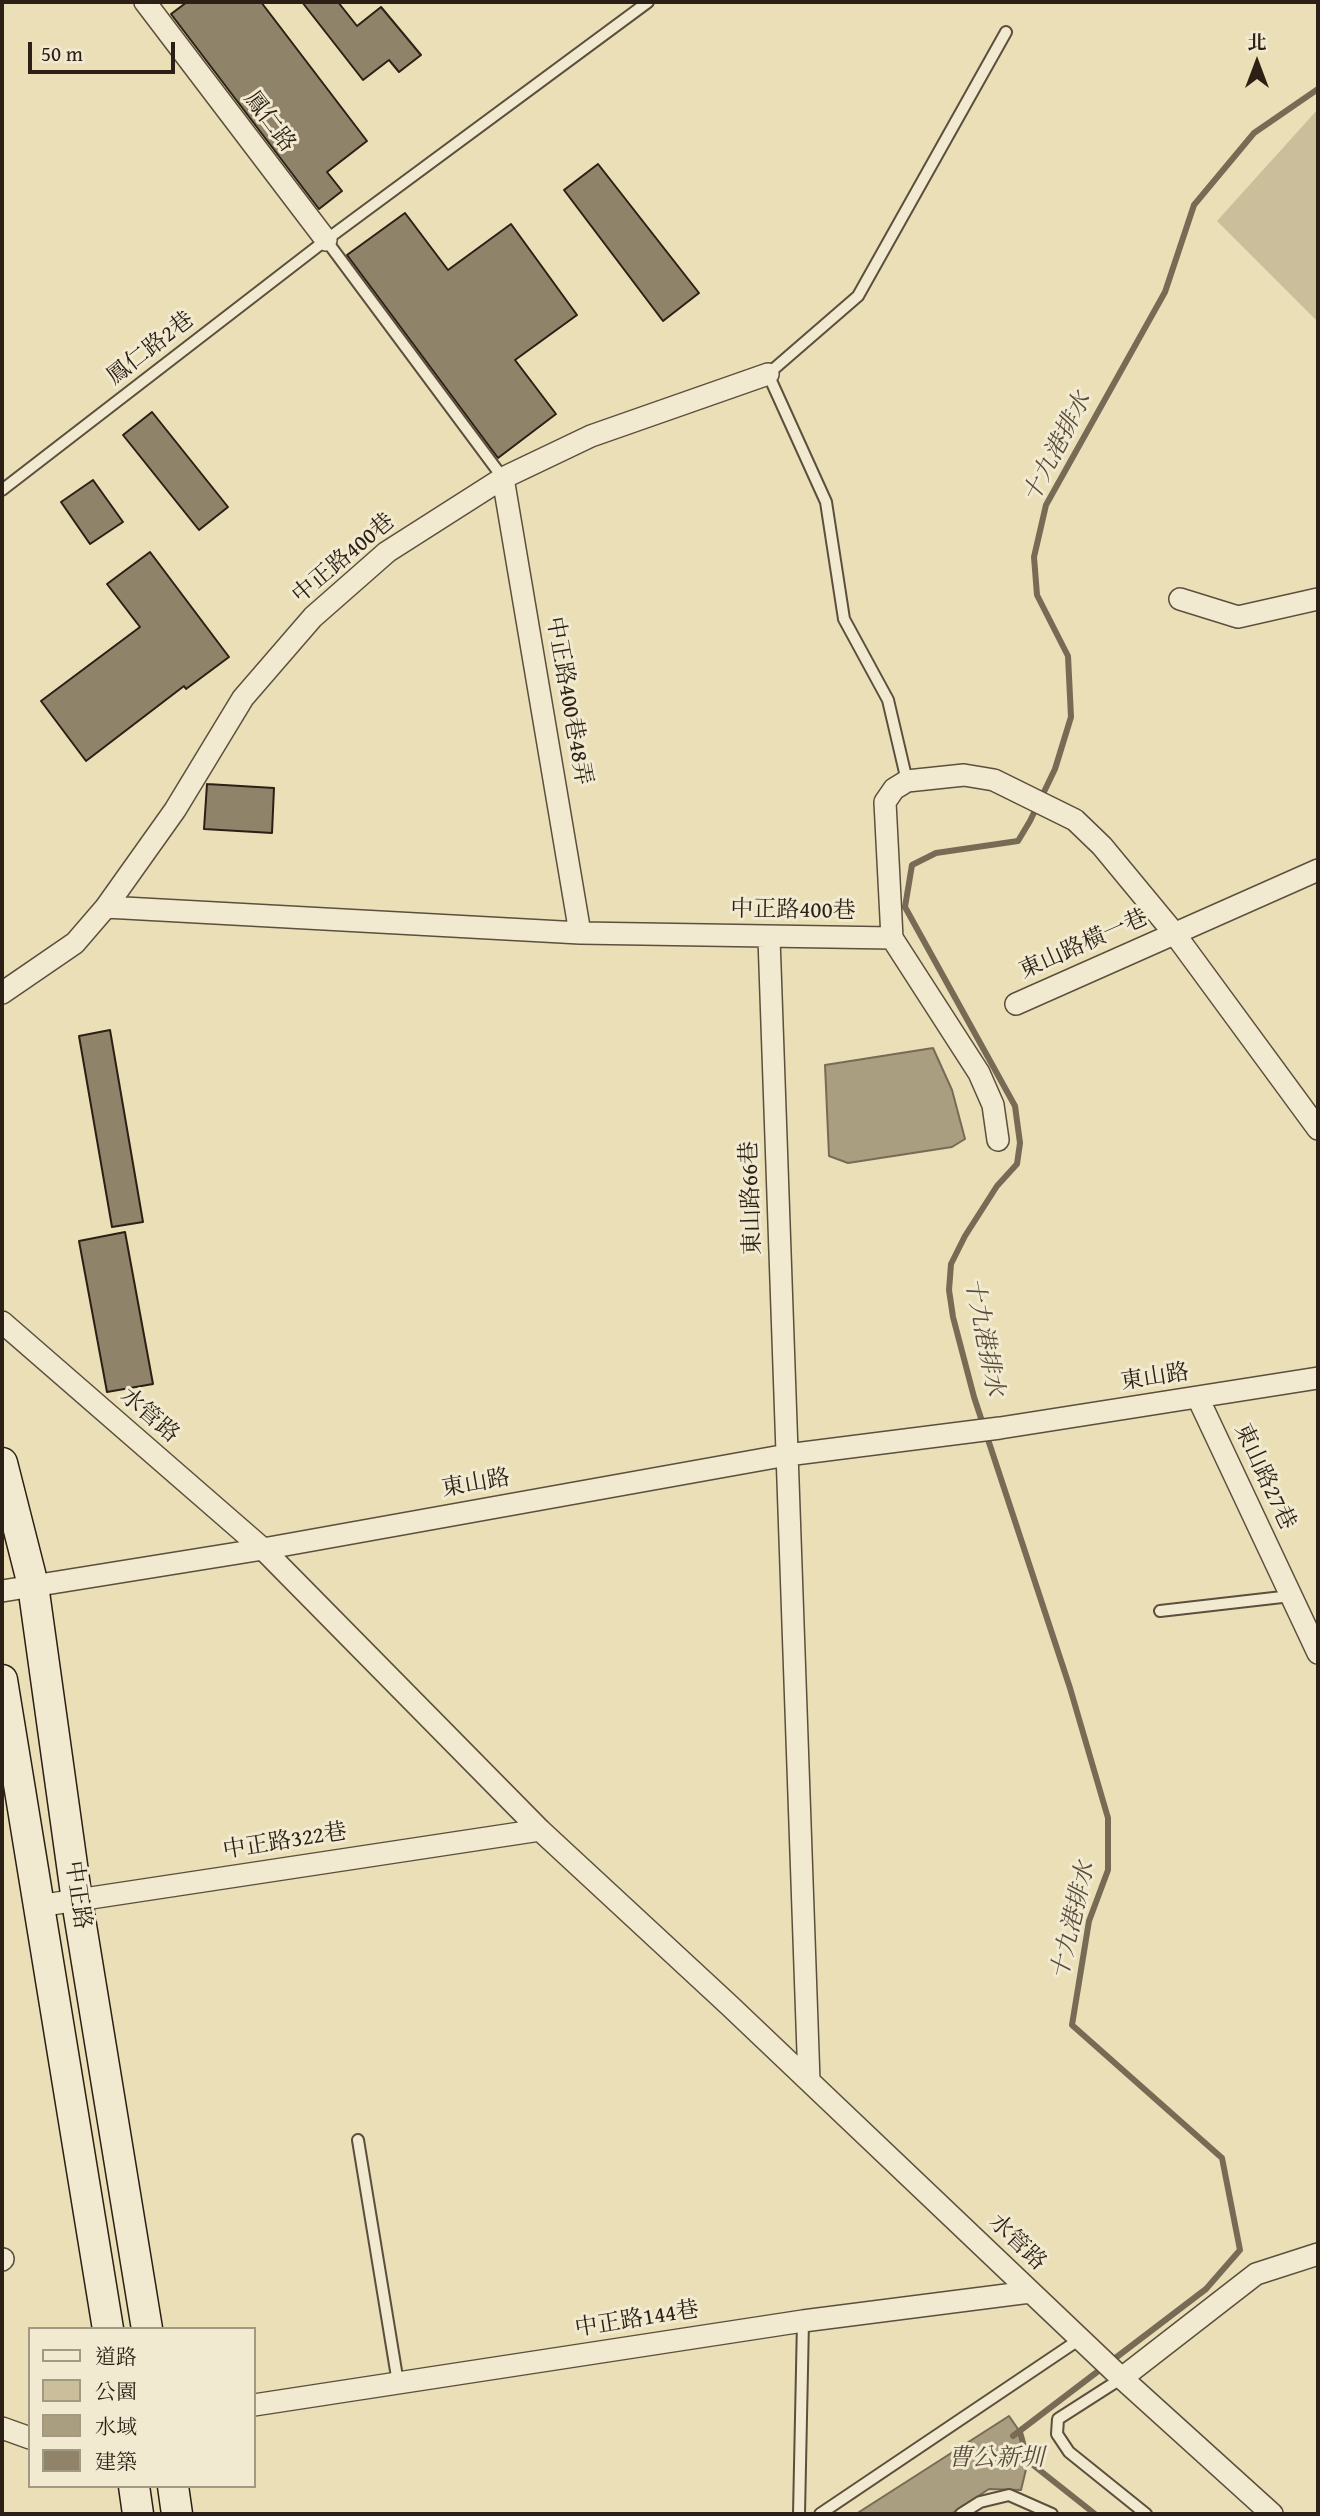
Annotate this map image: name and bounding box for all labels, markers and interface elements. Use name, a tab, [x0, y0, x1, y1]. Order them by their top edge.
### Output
scale bar	[32, 28, 178, 72]
north arrow	[1222, 28, 1292, 98]
text: 北	[1247, 28, 1267, 56]
text: 50 m	[41, 38, 83, 69]
street label: 鳳仁路	[237, 86, 301, 158]
street label: 鳳仁路2巷	[102, 306, 200, 392]
water label: 十九港排水	[1018, 388, 1098, 508]
street label: 中正路400巷	[287, 508, 401, 610]
street label: 中正路400巷48弄	[540, 615, 596, 787]
street label: 中正路400巷	[730, 896, 856, 926]
street label: 東山路橫一巷	[1015, 904, 1153, 986]
street label: 東山路66巷	[736, 1140, 768, 1256]
water label: 十九港排水	[957, 1275, 1009, 1399]
street label: 東山路	[1119, 1359, 1191, 1397]
street label: 水管路	[114, 1383, 184, 1449]
street label: 東山路27巷	[1227, 1419, 1301, 1535]
street label: 東山路	[440, 1464, 512, 1504]
street label: 中正路322巷	[221, 1819, 349, 1865]
street label: 中正路	[59, 1859, 95, 1931]
water label: 十九港排水	[1046, 1859, 1102, 1983]
street label: 水管路	[983, 2209, 1051, 2277]
street label: 中正路144巷	[573, 2297, 701, 2343]
legend	[28, 2327, 256, 2488]
text: 道路	[95, 2341, 137, 2372]
text: 公園	[95, 2376, 137, 2407]
text: 水域	[95, 2411, 137, 2442]
water label: 曹公新圳	[948, 2445, 1044, 2473]
text: 建築	[95, 2446, 137, 2477]

